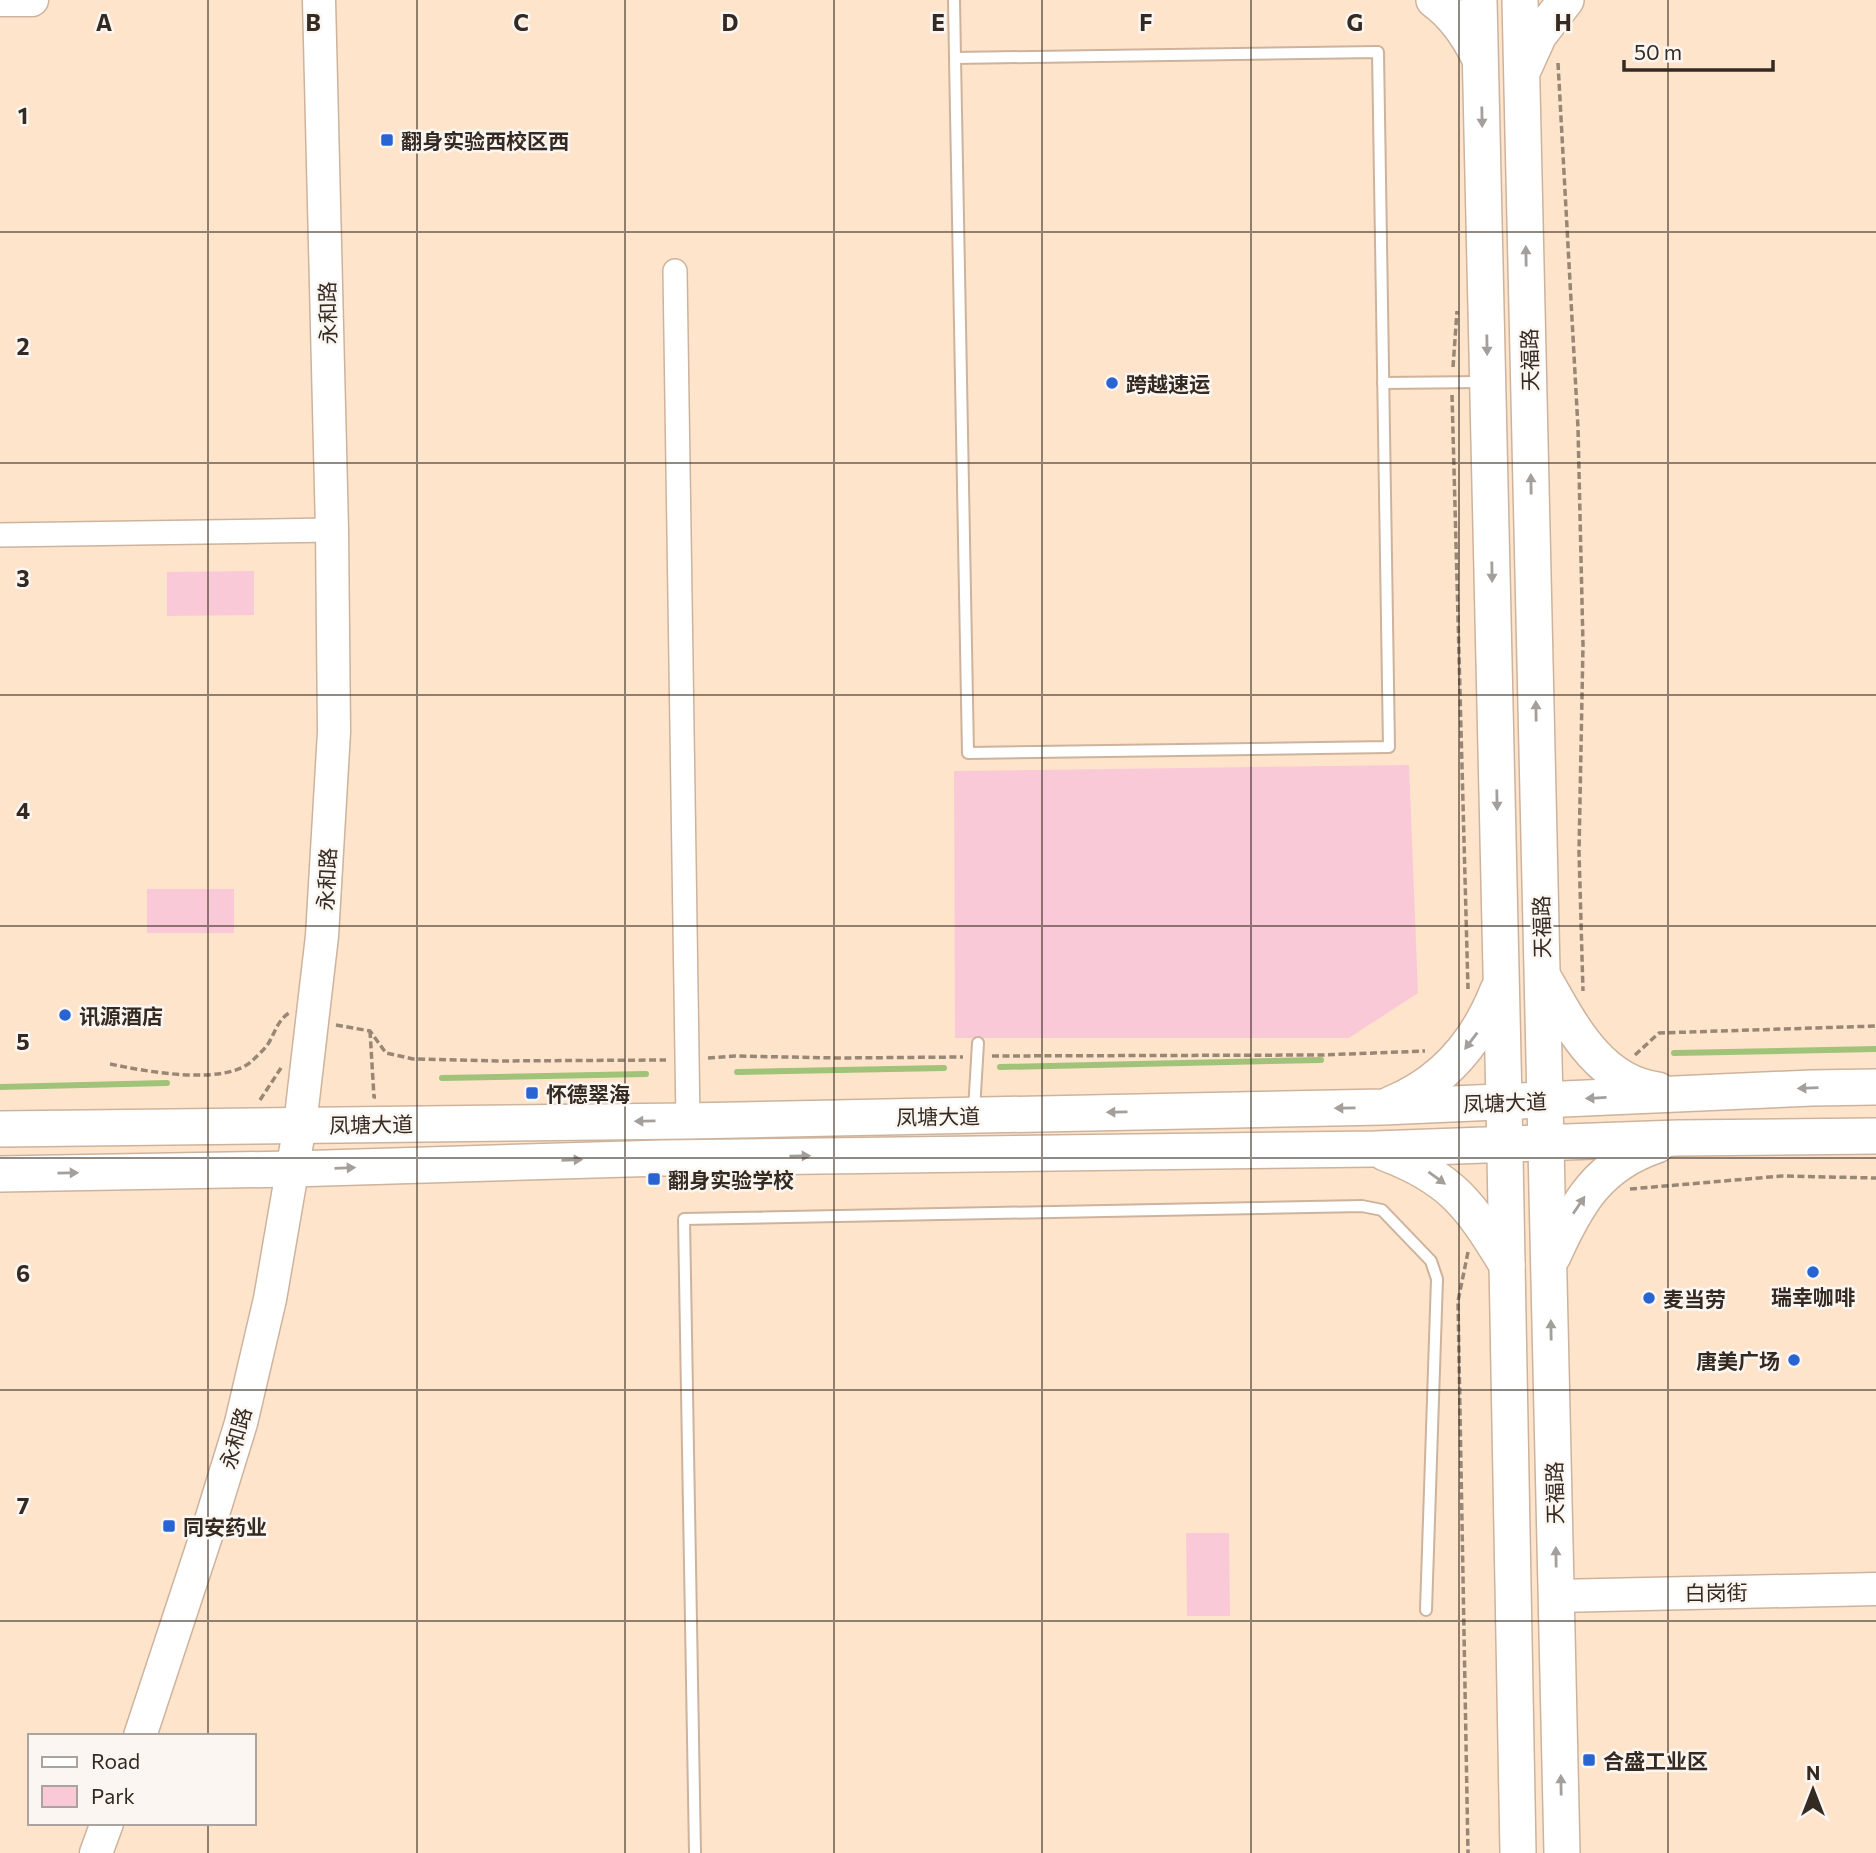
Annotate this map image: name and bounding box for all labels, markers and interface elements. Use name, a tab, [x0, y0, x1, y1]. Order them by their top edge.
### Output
text: A	[96, 8, 113, 36]
text: B	[305, 8, 321, 36]
text: C	[513, 8, 529, 36]
text: D	[722, 8, 739, 36]
text: E	[931, 8, 945, 36]
text: F	[1139, 8, 1153, 36]
text: G	[1347, 8, 1363, 36]
text: H	[1554, 8, 1572, 36]
scale bar	[1624, 28, 1773, 72]
text: 50 m	[1634, 39, 1682, 64]
text: 1	[18, 101, 28, 129]
one-way arrow	[1476, 106, 1487, 128]
place label: 翻身实验西校区西	[401, 128, 569, 153]
marker: 翻身实验西校区西	[379, 132, 395, 148]
one-way arrow	[1521, 245, 1532, 267]
street label: 永和路	[314, 281, 340, 345]
street label: 天福路	[1516, 328, 1542, 392]
text: 2	[16, 332, 30, 360]
one-way arrow	[1481, 334, 1492, 356]
place label: 跨越速运	[1126, 371, 1210, 396]
marker: 跨越速运	[1104, 375, 1120, 391]
one-way arrow	[1526, 472, 1537, 494]
one-way arrow	[1486, 561, 1498, 583]
text: 3	[16, 564, 30, 592]
one-way arrow	[1531, 700, 1542, 722]
one-way arrow	[1491, 789, 1503, 811]
text: 4	[16, 796, 30, 824]
street label: 永和路	[312, 847, 340, 911]
street label: 天福路	[1528, 895, 1554, 959]
place label: 讯源酒店	[79, 1003, 163, 1028]
marker: 讯源酒店	[57, 1007, 73, 1023]
text: 5	[16, 1027, 30, 1055]
one-way arrow	[1464, 1032, 1478, 1050]
place label: 怀德翠海	[546, 1081, 630, 1106]
one-way arrow	[1797, 1083, 1819, 1094]
marker: 怀德翠海	[524, 1085, 540, 1101]
street label: 凤塘大道	[1463, 1088, 1547, 1116]
one-way arrow	[1585, 1093, 1607, 1104]
one-way arrow	[1333, 1102, 1355, 1114]
street label: 凤塘大道	[896, 1103, 980, 1129]
one-way arrow	[1106, 1107, 1128, 1118]
street label: 凤塘大道	[329, 1111, 413, 1137]
one-way arrow	[634, 1115, 656, 1127]
one-way arrow	[789, 1150, 811, 1161]
one-way arrow	[561, 1155, 583, 1166]
one-way arrow	[334, 1162, 356, 1173]
one-way arrow	[57, 1167, 79, 1179]
place label: 翻身实验学校	[668, 1167, 794, 1192]
marker: 翻身实验学校	[646, 1171, 662, 1187]
one-way arrow	[1428, 1171, 1446, 1185]
one-way arrow	[1572, 1195, 1585, 1214]
text: 6	[16, 1259, 30, 1287]
marker: 瑞幸咖啡	[1805, 1264, 1821, 1280]
place label: 瑞幸咖啡	[1771, 1284, 1855, 1309]
place label: 麦当劳	[1663, 1286, 1726, 1311]
marker: 麦当劳	[1641, 1290, 1657, 1306]
one-way arrow	[1545, 1319, 1556, 1341]
place label: 唐美广场	[1696, 1348, 1780, 1373]
marker: 唐美广场	[1786, 1352, 1802, 1368]
street label: 永和路	[214, 1404, 256, 1472]
street label: 天福路	[1541, 1461, 1567, 1525]
text: 7	[17, 1491, 29, 1519]
place label: 同安药业	[183, 1514, 267, 1539]
marker: 同安药业	[161, 1518, 177, 1534]
one-way arrow	[1550, 1546, 1561, 1568]
street label: 白岗街	[1684, 1579, 1748, 1605]
legend	[28, 1734, 256, 1825]
text: Road	[91, 1748, 140, 1773]
place label: 合盛工业区	[1603, 1748, 1708, 1773]
marker: 合盛工业区	[1581, 1752, 1597, 1768]
north arrow	[1778, 1755, 1848, 1825]
text: N	[1806, 1761, 1820, 1784]
one-way arrow	[1555, 1774, 1566, 1796]
text: Park	[91, 1783, 135, 1808]

